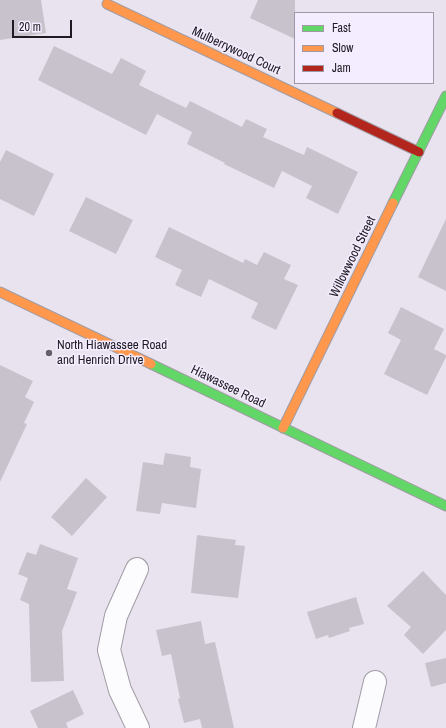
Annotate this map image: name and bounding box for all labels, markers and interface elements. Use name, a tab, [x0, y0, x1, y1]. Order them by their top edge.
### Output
scale bar	[14, 12, 74, 38]
legend	[294, 12, 434, 84]
text: 20 m	[19, 19, 41, 35]
text: Fast	[332, 20, 351, 36]
street label: Mulberrywood Court	[189, 24, 283, 78]
text: Slow	[332, 40, 353, 56]
text: Jam	[332, 60, 351, 76]
street label: Willowwood Street	[327, 214, 379, 300]
place label: North Hiawassee Road and Henrich Drive	[57, 338, 167, 369]
marker: North Hiawassee Road and Henrich Drive	[44, 348, 54, 358]
street label: Hiawassee Road	[188, 362, 268, 412]

